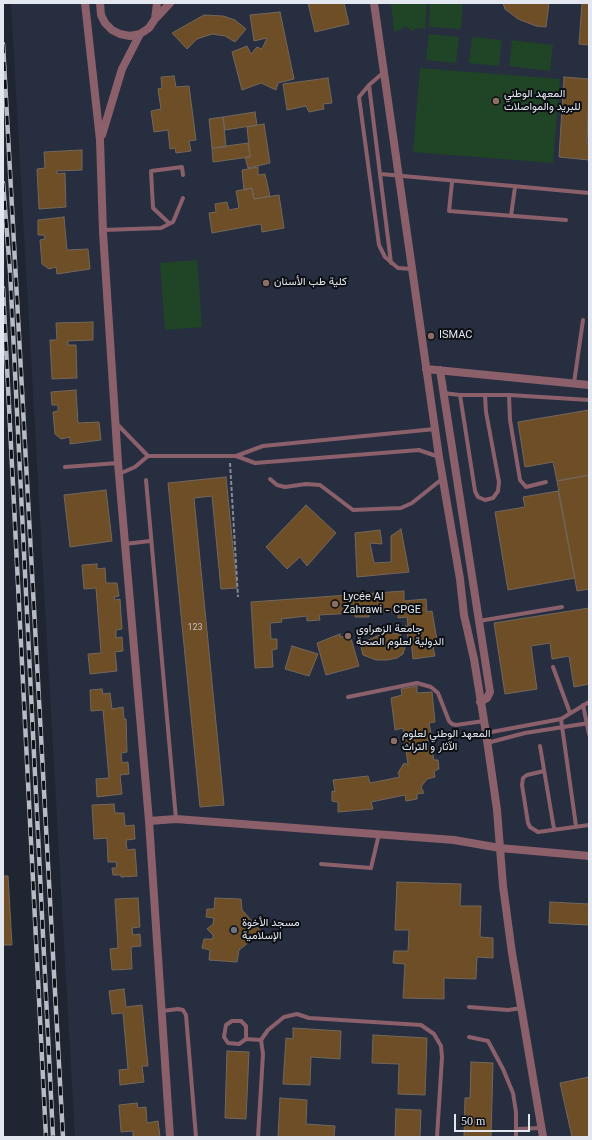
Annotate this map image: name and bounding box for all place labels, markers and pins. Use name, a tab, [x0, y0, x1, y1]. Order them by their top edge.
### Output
place label: المعهد الوطني للبريد والمواصلات	[504, 88, 581, 114]
marker: المعهد الوطني للبريد والمواصلات	[491, 96, 501, 106]
place label: كلية طب الأسنان	[274, 276, 347, 290]
marker: كلية طب الأسنان	[261, 278, 271, 288]
place label: ISMAC	[439, 329, 472, 343]
marker: ISMAC	[426, 331, 436, 341]
place label: Lycée Al Zahrawi - CPGE	[343, 591, 421, 617]
marker: Lycée Al Zahrawi - CPGE	[330, 599, 340, 609]
place label: جامعة الزهراوي الدولية لعلوم الصحة	[356, 623, 444, 649]
marker: جامعة الزهراوي الدولية لعلوم الصحة	[343, 631, 353, 641]
place label: المعهد الوطني لعلوم الآثار و التراث	[402, 728, 491, 754]
marker: المعهد الوطني لعلوم الآثار و التراث	[389, 736, 399, 746]
place label: مسجد الأخوة الإسلامية	[242, 917, 300, 943]
marker: مسجد الأخوة الإسلامية	[229, 925, 239, 935]

